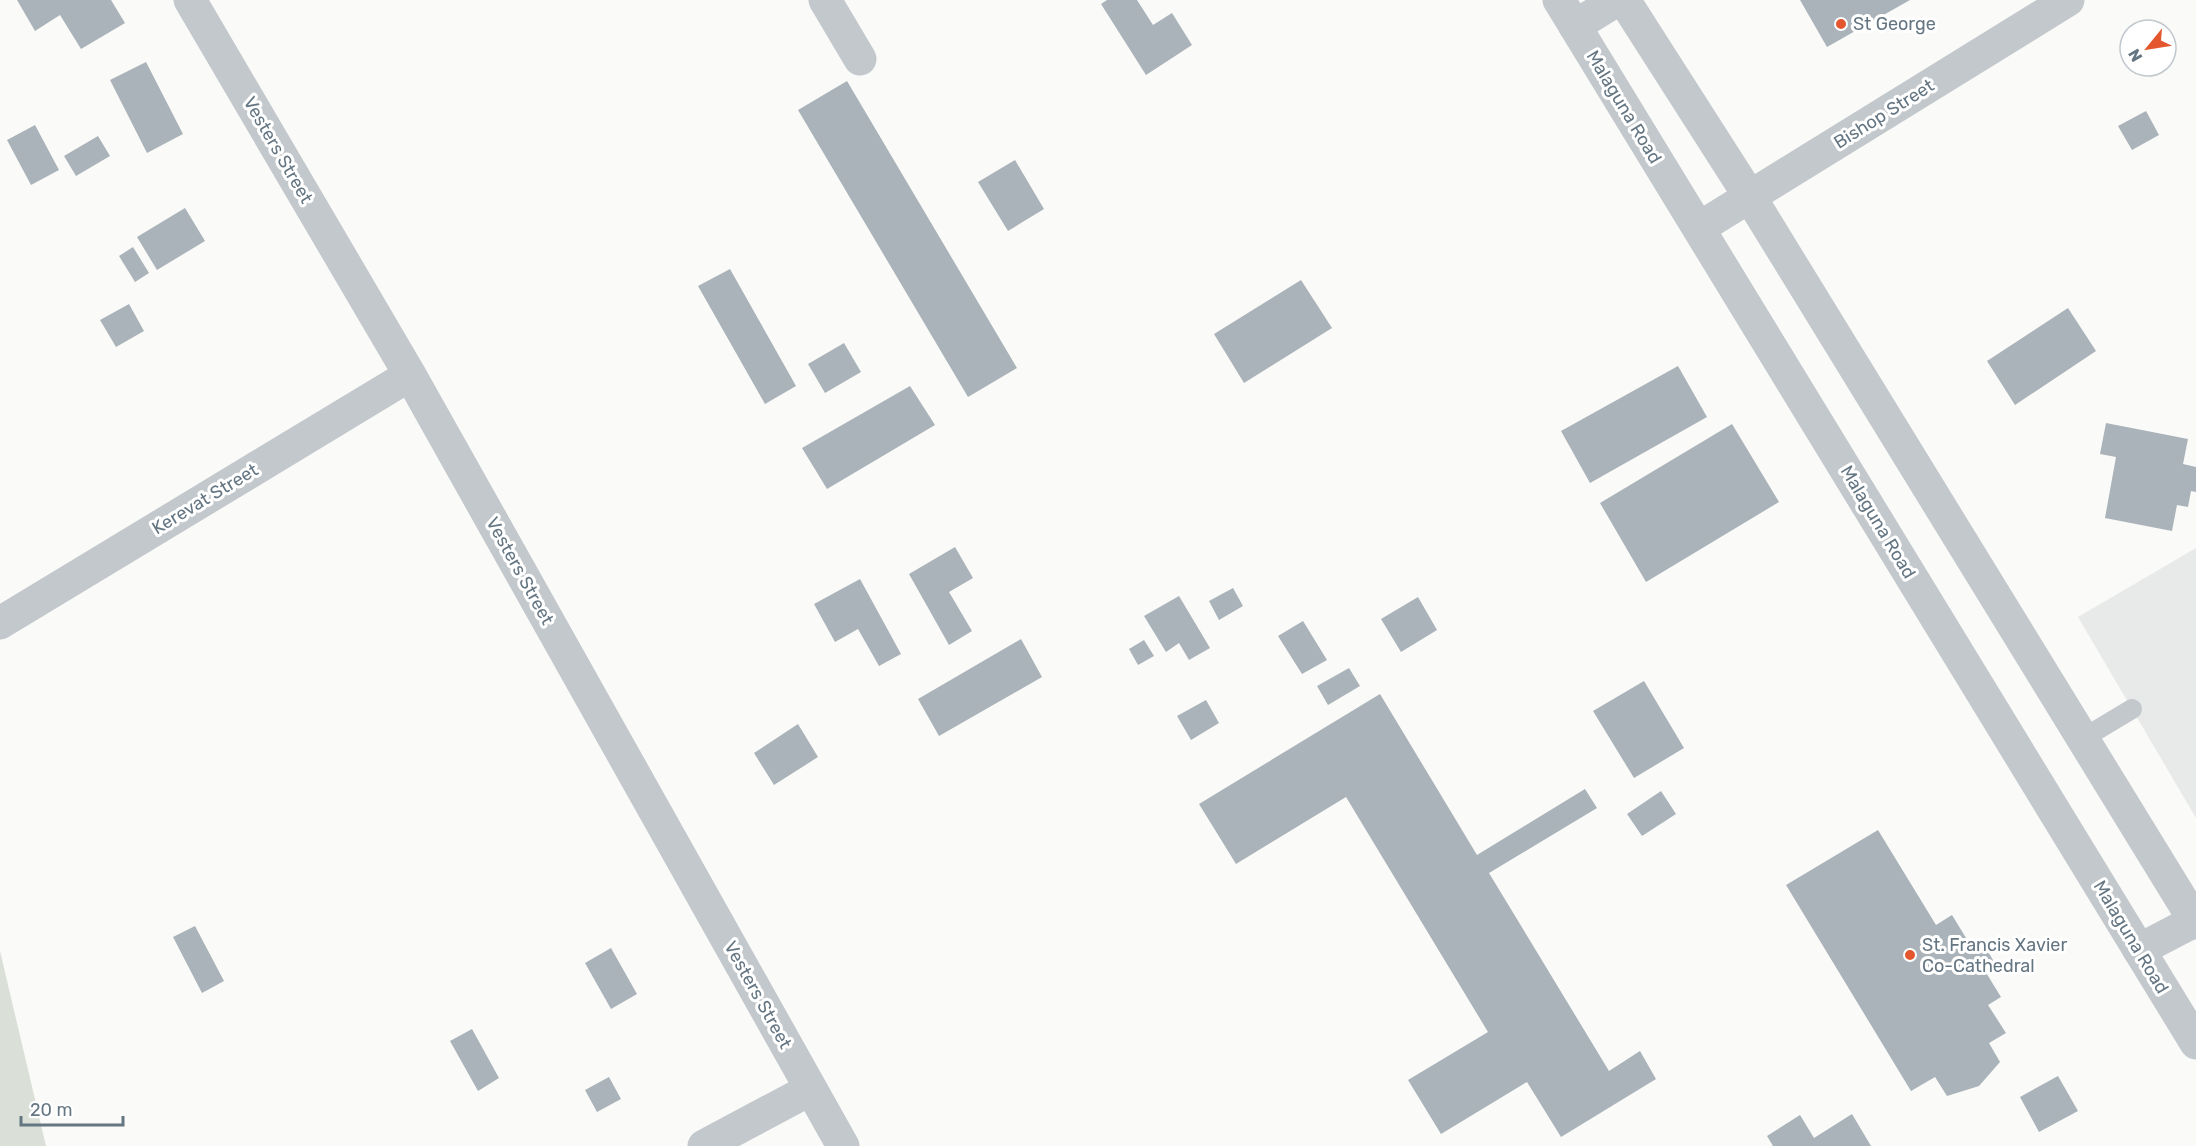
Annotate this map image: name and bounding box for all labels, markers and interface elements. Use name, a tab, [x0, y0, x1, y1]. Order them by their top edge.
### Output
place label: St George	[1853, 13, 1936, 35]
marker: St George	[1834, 17, 1848, 31]
north arrow	[2118, 18, 2178, 78]
street label: Malaguna Road	[1582, 46, 1666, 168]
text: N	[2124, 46, 2147, 65]
street label: Bishop Street	[1830, 74, 1938, 154]
street label: Vesters Street	[239, 93, 317, 207]
street label: Kerevat Street	[148, 459, 262, 539]
street label: Malaguna Road	[1836, 461, 1920, 583]
street label: Vesters Street	[481, 513, 559, 629]
street label: Malaguna Road	[2089, 876, 2173, 998]
place label: St. Francis Xavier Co-Cathedral	[1922, 934, 2067, 977]
street label: Vesters Street	[719, 937, 797, 1053]
marker: St. Francis Xavier Co-Cathedral	[1903, 948, 1917, 962]
scale bar	[21, 1089, 123, 1127]
text: 20 m	[30, 1099, 72, 1121]

